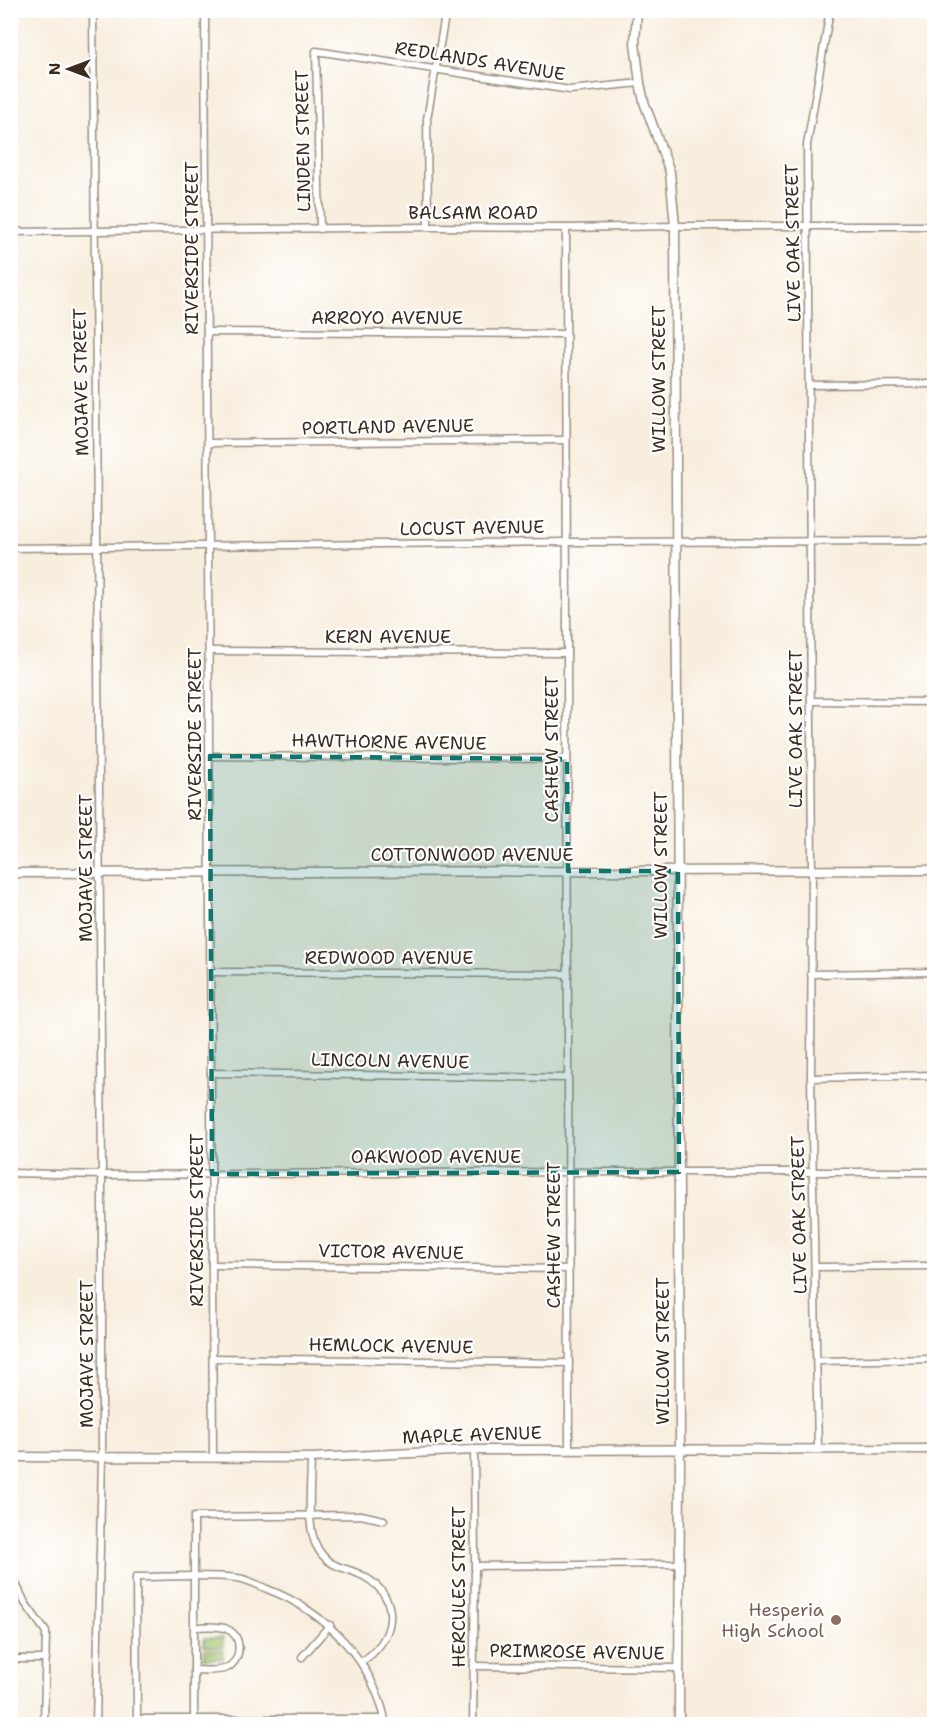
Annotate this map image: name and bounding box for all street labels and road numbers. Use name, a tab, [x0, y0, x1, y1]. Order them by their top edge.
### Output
street label: REDLANDS AVENUE	[393, 36, 567, 86]
street label: LINDEN STREET	[290, 70, 316, 212]
street label: RIVERSIDE STREET	[180, 161, 204, 335]
street label: LIVE OAK STREET	[780, 163, 806, 323]
street label: BALSAM ROAD	[408, 201, 538, 225]
street label: WILLOW STREET	[647, 305, 671, 453]
street label: ARROYO AVENUE	[311, 306, 463, 330]
street label: MOJAVE STREET	[68, 308, 94, 456]
street label: PORTLAND AVENUE	[302, 413, 474, 441]
street label: LOCUST AVENUE	[399, 515, 545, 541]
street label: KERN AVENUE	[325, 625, 451, 649]
street label: RIVERSIDE STREET	[183, 647, 207, 821]
street label: LIVE OAK STREET	[784, 650, 808, 808]
street label: CASHEW STREET	[540, 676, 564, 822]
street label: HAWTHORNE AVENUE	[291, 728, 487, 756]
street label: WILLOW STREET	[649, 791, 673, 939]
street label: MOJAVE STREET	[74, 794, 98, 942]
street label: COTTONWOOD AVENUE	[370, 843, 574, 867]
street label: REDWOOD AVENUE	[305, 946, 473, 970]
street label: LINCOLN AVENUE	[311, 1048, 469, 1074]
street label: RIVERSIDE STREET	[185, 1133, 209, 1307]
street label: LIVE OAK STREET	[786, 1135, 812, 1295]
street label: OAKWOOD AVENUE	[351, 1145, 521, 1169]
street label: CASHEW STREET	[542, 1162, 566, 1308]
street label: VICTOR AVENUE	[318, 1239, 464, 1265]
street label: WILLOW STREET	[651, 1277, 675, 1425]
street label: MOJAVE STREET	[75, 1280, 99, 1428]
street label: HEMLOCK AVENUE	[308, 1333, 474, 1359]
street label: MAPLE AVENUE	[402, 1421, 542, 1449]
street label: HERCULES STREET	[447, 1506, 471, 1668]
street label: PRIMROSE AVENUE	[489, 1638, 665, 1666]

